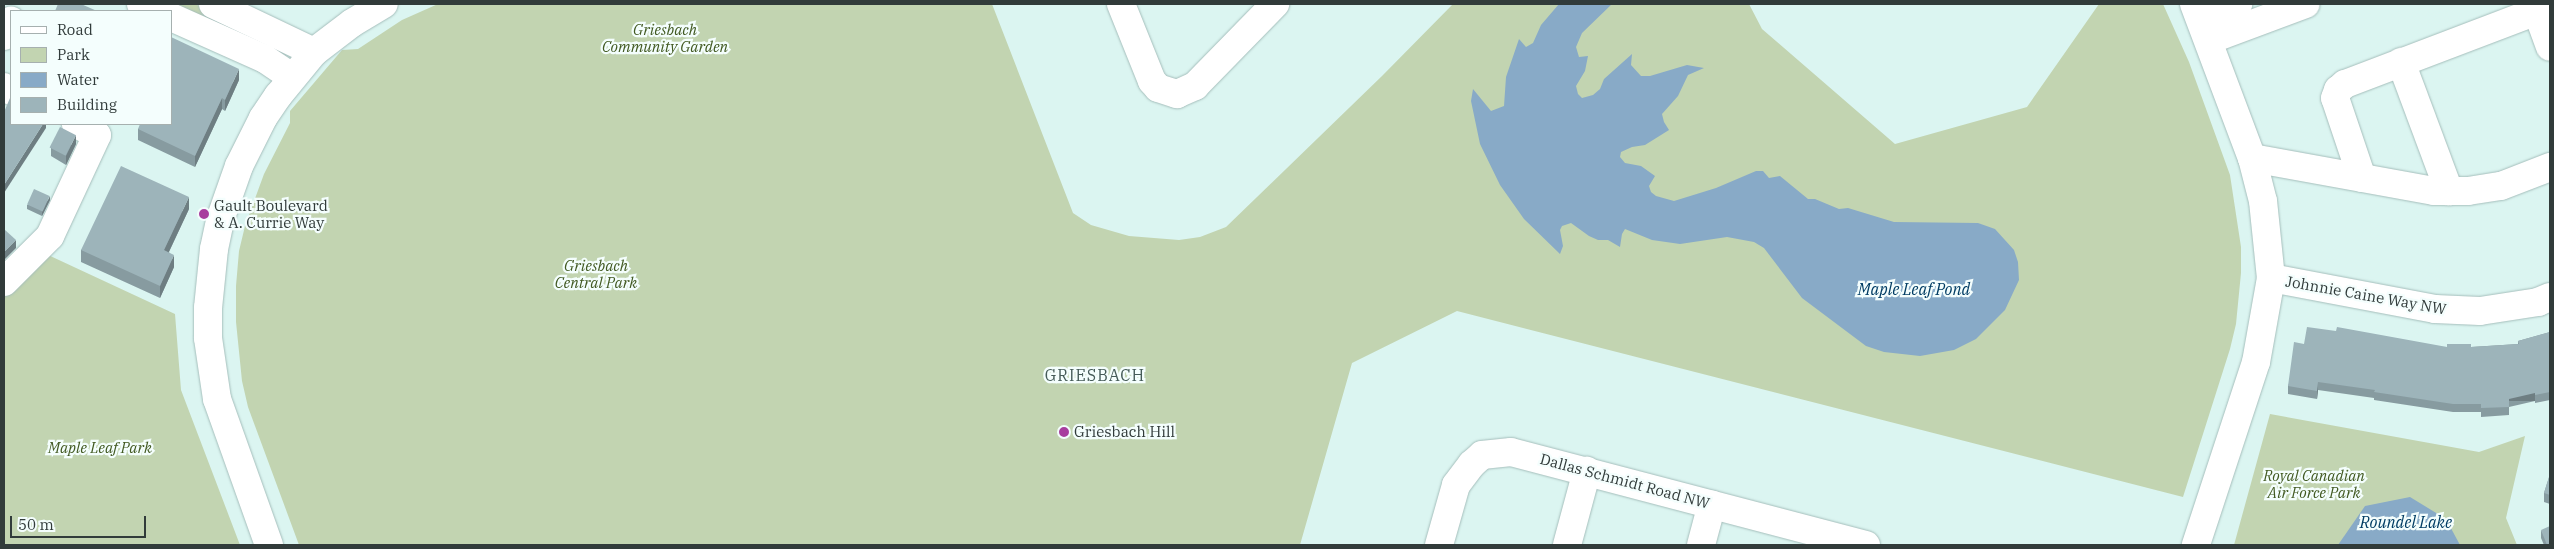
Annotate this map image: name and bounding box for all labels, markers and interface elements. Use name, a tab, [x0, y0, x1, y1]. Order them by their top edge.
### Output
legend	[10, 10, 172, 125]
text: Road	[57, 20, 93, 39]
park label: Griesbach Community Garden	[602, 20, 728, 55]
text: Park	[57, 45, 90, 64]
text: Water	[57, 70, 99, 89]
text: Building	[57, 95, 117, 114]
place label: Gault Boulevard & A. Currie Way	[214, 196, 328, 231]
marker: Gault Boulevard & A. Currie Way	[198, 208, 210, 220]
park label: Griesbach Central Park	[555, 256, 637, 291]
street label: Johnnie Caine Way NW	[2284, 272, 2448, 318]
water label: Maple Leaf Pond	[1858, 279, 1970, 299]
district label: GRIESBACH	[1044, 365, 1146, 385]
place label: Griesbach Hill	[1074, 423, 1175, 441]
marker: Griesbach Hill	[1058, 426, 1070, 438]
park label: Maple Leaf Park	[48, 439, 152, 457]
street label: Dallas Schmidt Road NW	[1538, 450, 1712, 512]
park label: Royal Canadian Air Force Park	[2263, 466, 2365, 501]
scale bar	[12, 506, 149, 538]
water label: Roundel Lake	[2360, 512, 2452, 532]
text: 50 m	[18, 515, 54, 534]

